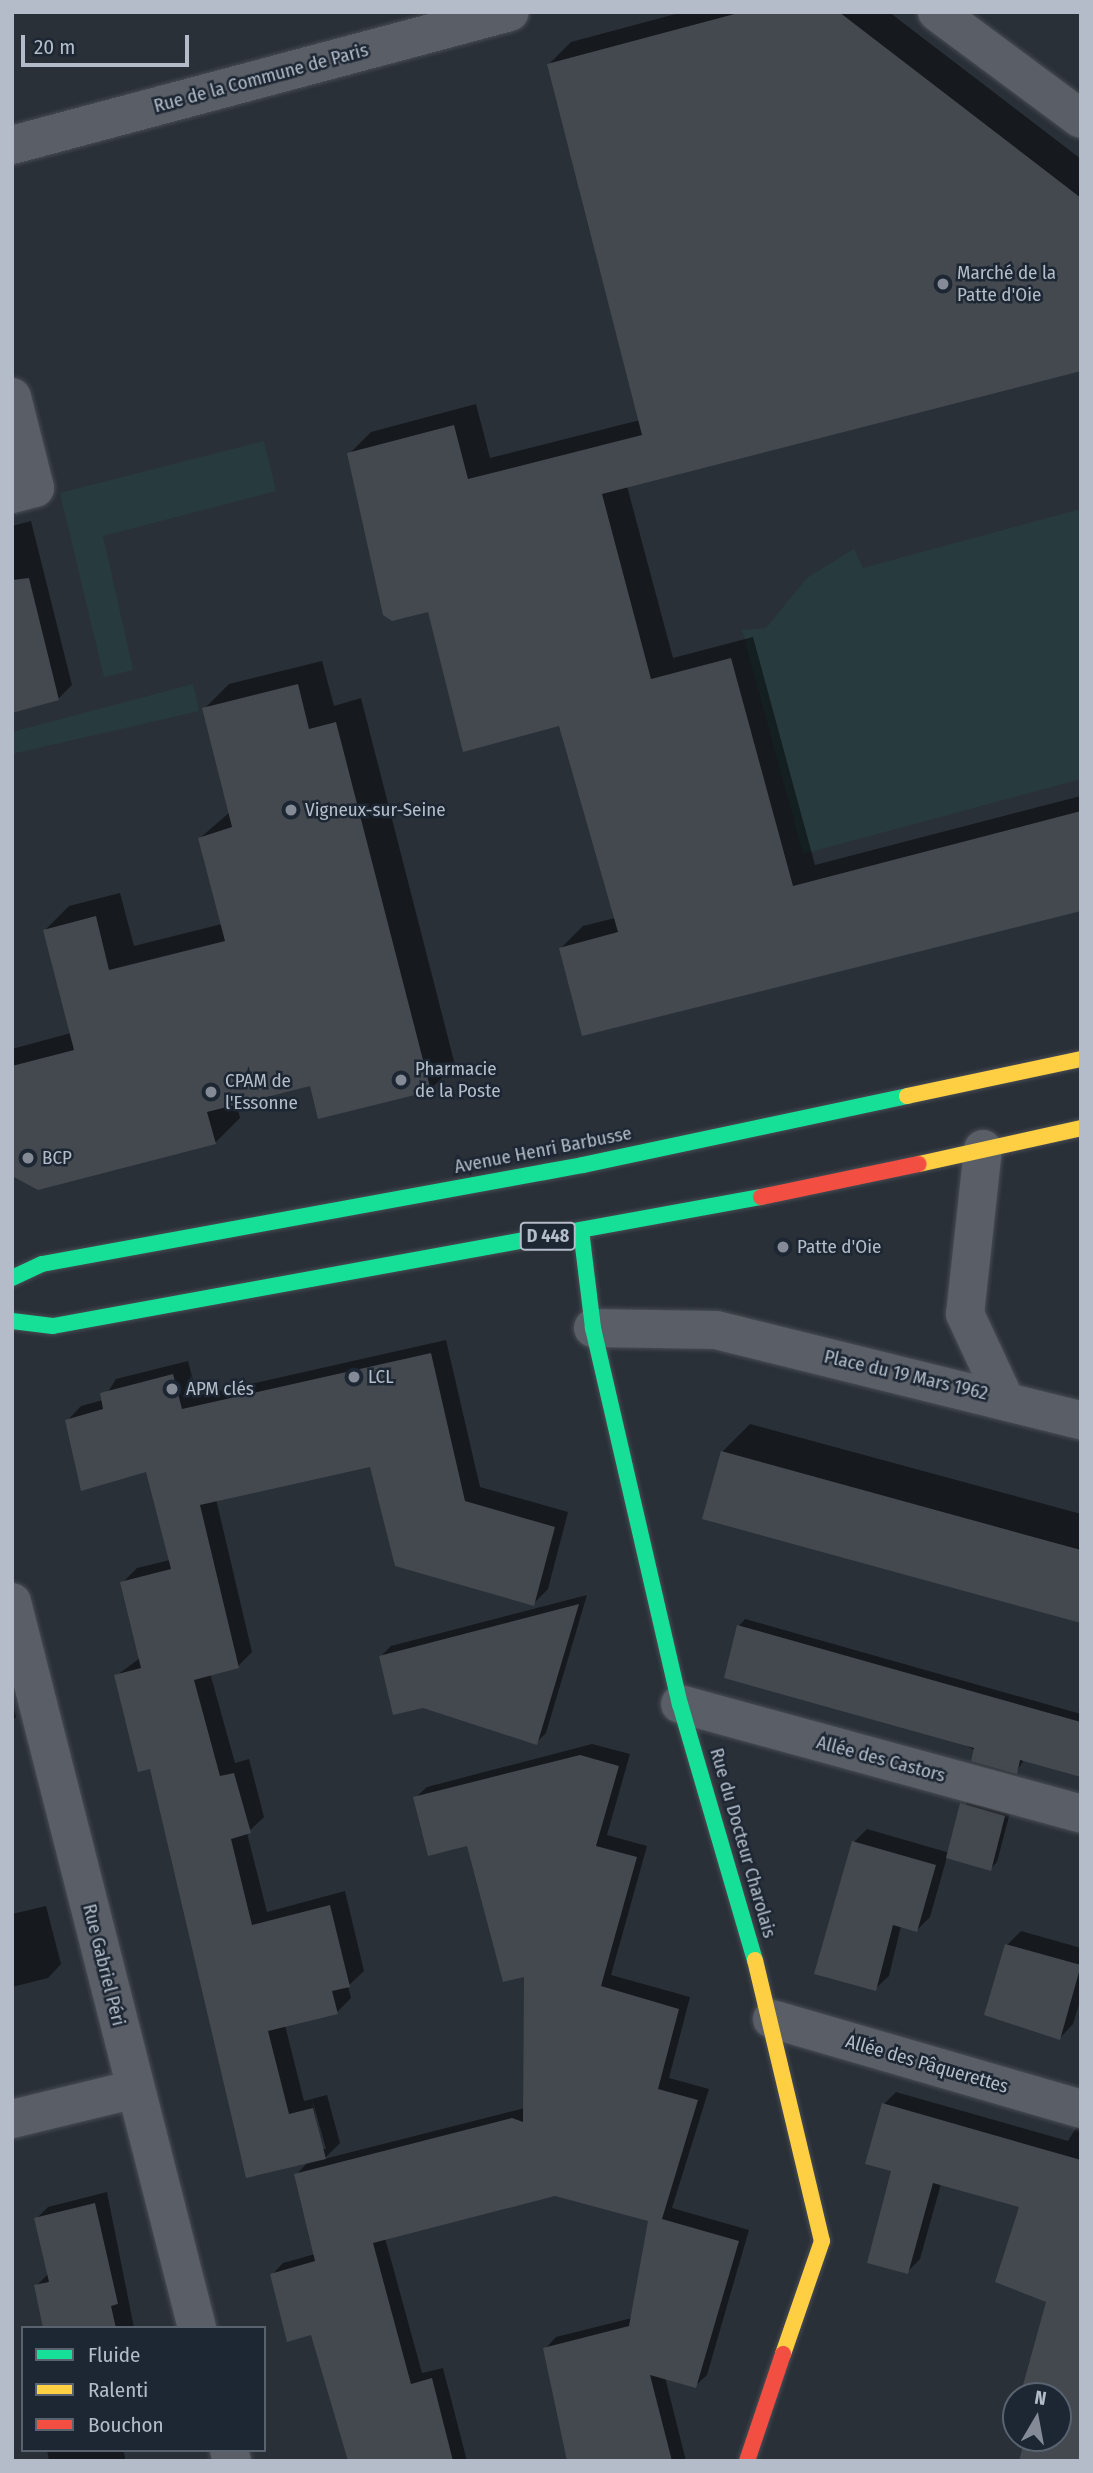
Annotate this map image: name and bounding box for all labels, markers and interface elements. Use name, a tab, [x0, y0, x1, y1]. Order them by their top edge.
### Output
scale bar	[24, 21, 192, 65]
text: 20 m	[34, 34, 75, 60]
street label: Rue de la Commune de Paris	[151, 38, 371, 118]
place label: Marché de la Patte d'Oie	[957, 262, 1056, 306]
marker: Marché de la Patte d'Oie	[935, 276, 951, 292]
place label: Vigneux-sur-Seine	[305, 799, 446, 821]
marker: Vigneux-sur-Seine	[283, 802, 299, 818]
place label: Pharmacie de la Poste	[415, 1058, 501, 1102]
place label: CPAM de l'Essonne	[225, 1070, 298, 1114]
marker: Pharmacie de la Poste	[393, 1072, 409, 1088]
marker: CPAM de l'Essonne	[203, 1084, 219, 1100]
street label: Avenue Henri Barbusse	[452, 1122, 634, 1178]
place label: BCP	[42, 1147, 72, 1169]
marker: BCP	[20, 1150, 36, 1166]
road number: D 448	[518, 1222, 578, 1251]
place label: Patte d'Oie	[797, 1236, 881, 1258]
marker: Patte d'Oie	[775, 1239, 791, 1255]
street label: Place du 19 Mars 1962	[822, 1345, 990, 1405]
place label: LCL	[368, 1366, 394, 1388]
marker: LCL	[346, 1369, 362, 1385]
place label: APM clés	[186, 1378, 254, 1400]
marker: APM clés	[164, 1381, 180, 1397]
street label: Allée des Castors	[814, 1731, 948, 1787]
street label: Rue du Docteur Charolais	[705, 1746, 781, 1940]
street label: Rue Gabriel Péri	[78, 1902, 130, 2028]
street label: Allée des Pâquerettes	[843, 2030, 1011, 2098]
legend	[21, 2326, 266, 2452]
text: Fluide	[88, 2342, 140, 2368]
text: Ralenti	[88, 2377, 148, 2403]
north arrow	[1002, 2382, 1072, 2452]
text: N	[1033, 2385, 1048, 2410]
text: Bouchon	[88, 2412, 164, 2438]

